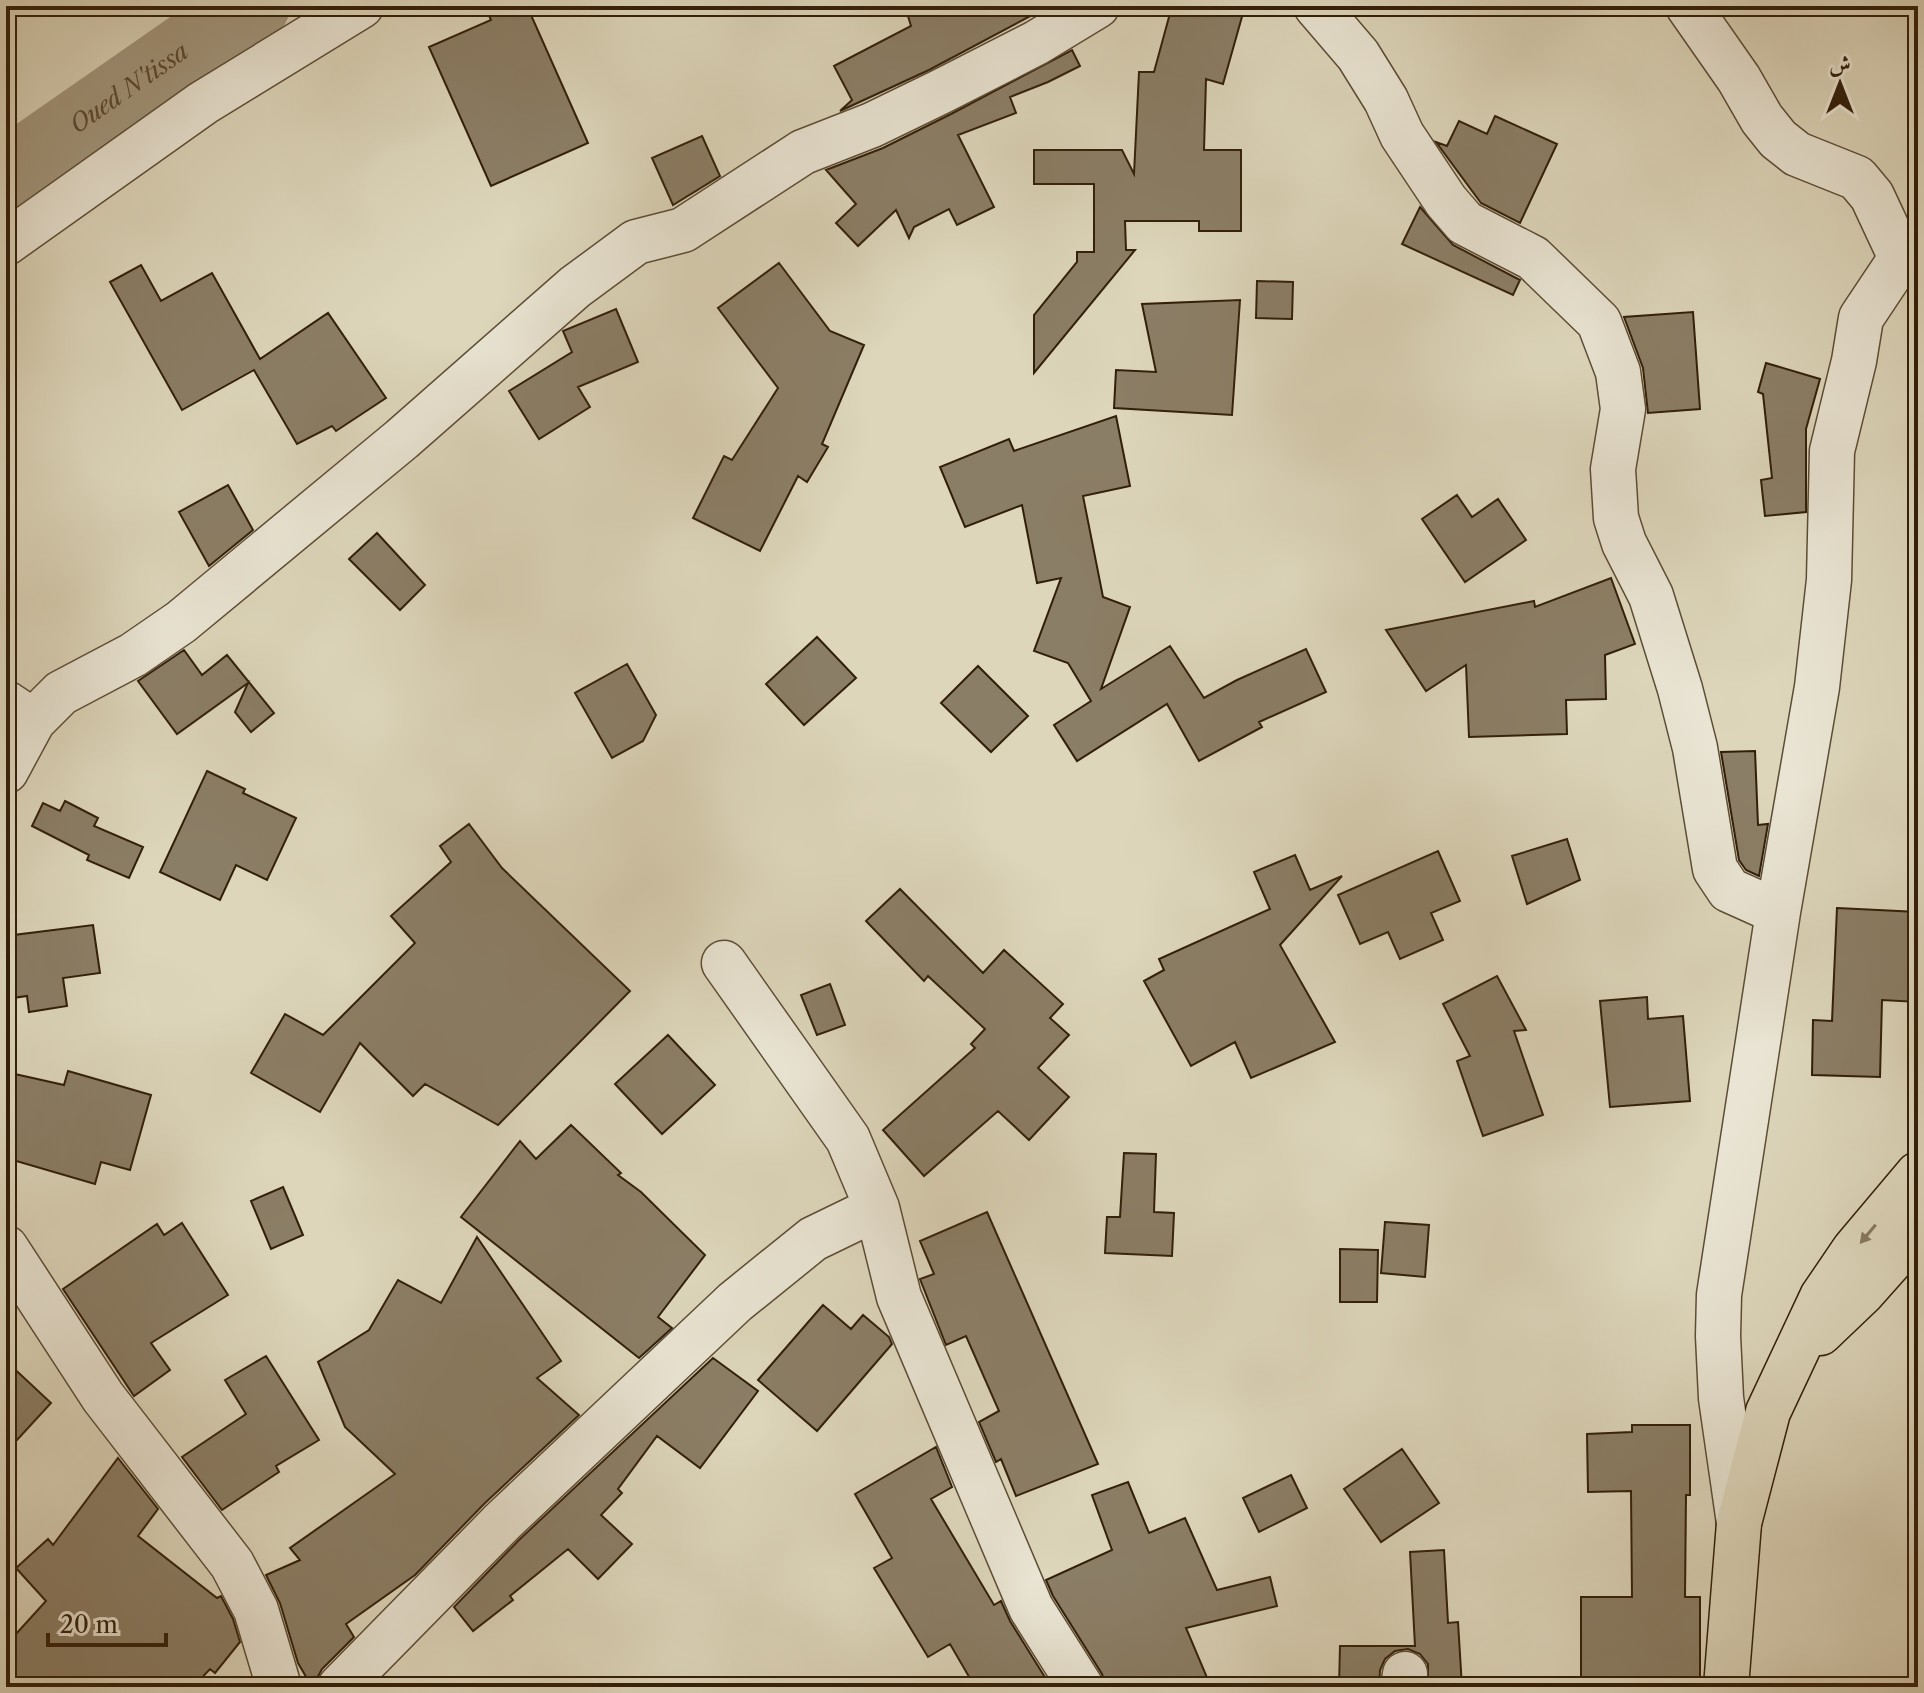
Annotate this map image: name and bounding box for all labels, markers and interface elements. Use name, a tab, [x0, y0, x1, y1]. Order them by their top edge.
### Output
water label: Oued N'tissa	[64, 37, 194, 139]
north arrow	[1800, 44, 1880, 124]
text: ش	[1829, 51, 1851, 78]
one-way arrow	[1860, 1223, 1877, 1243]
scale bar	[48, 1597, 166, 1647]
text: 20 m	[60, 1610, 118, 1639]

